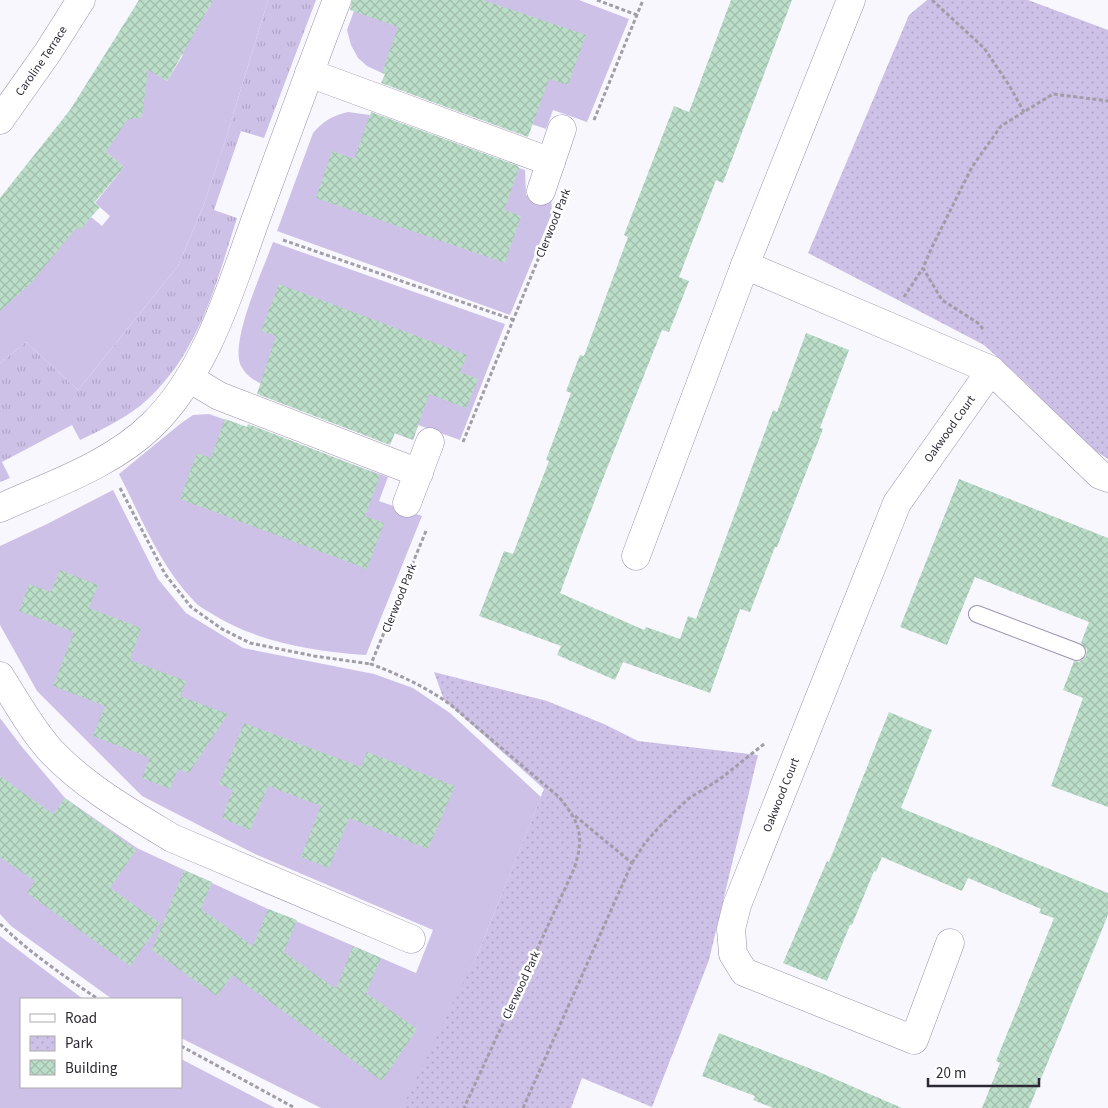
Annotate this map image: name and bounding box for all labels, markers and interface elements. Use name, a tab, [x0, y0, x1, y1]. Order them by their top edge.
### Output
street label: Caroline Terrace	[12, 23, 71, 100]
street label: Clerwood Park	[532, 186, 575, 260]
street label: Oakwood Court	[920, 392, 980, 466]
street label: Clerwood Park	[378, 561, 421, 635]
street label: Oakwood Court	[759, 755, 804, 835]
street label: Clerwood Park	[498, 948, 545, 1022]
legend	[20, 998, 182, 1088]
text: Road	[65, 1008, 97, 1029]
text: Park	[65, 1033, 94, 1054]
scale bar	[928, 1056, 1039, 1088]
text: Building	[65, 1058, 118, 1079]
text: 20 m	[936, 1063, 966, 1084]

